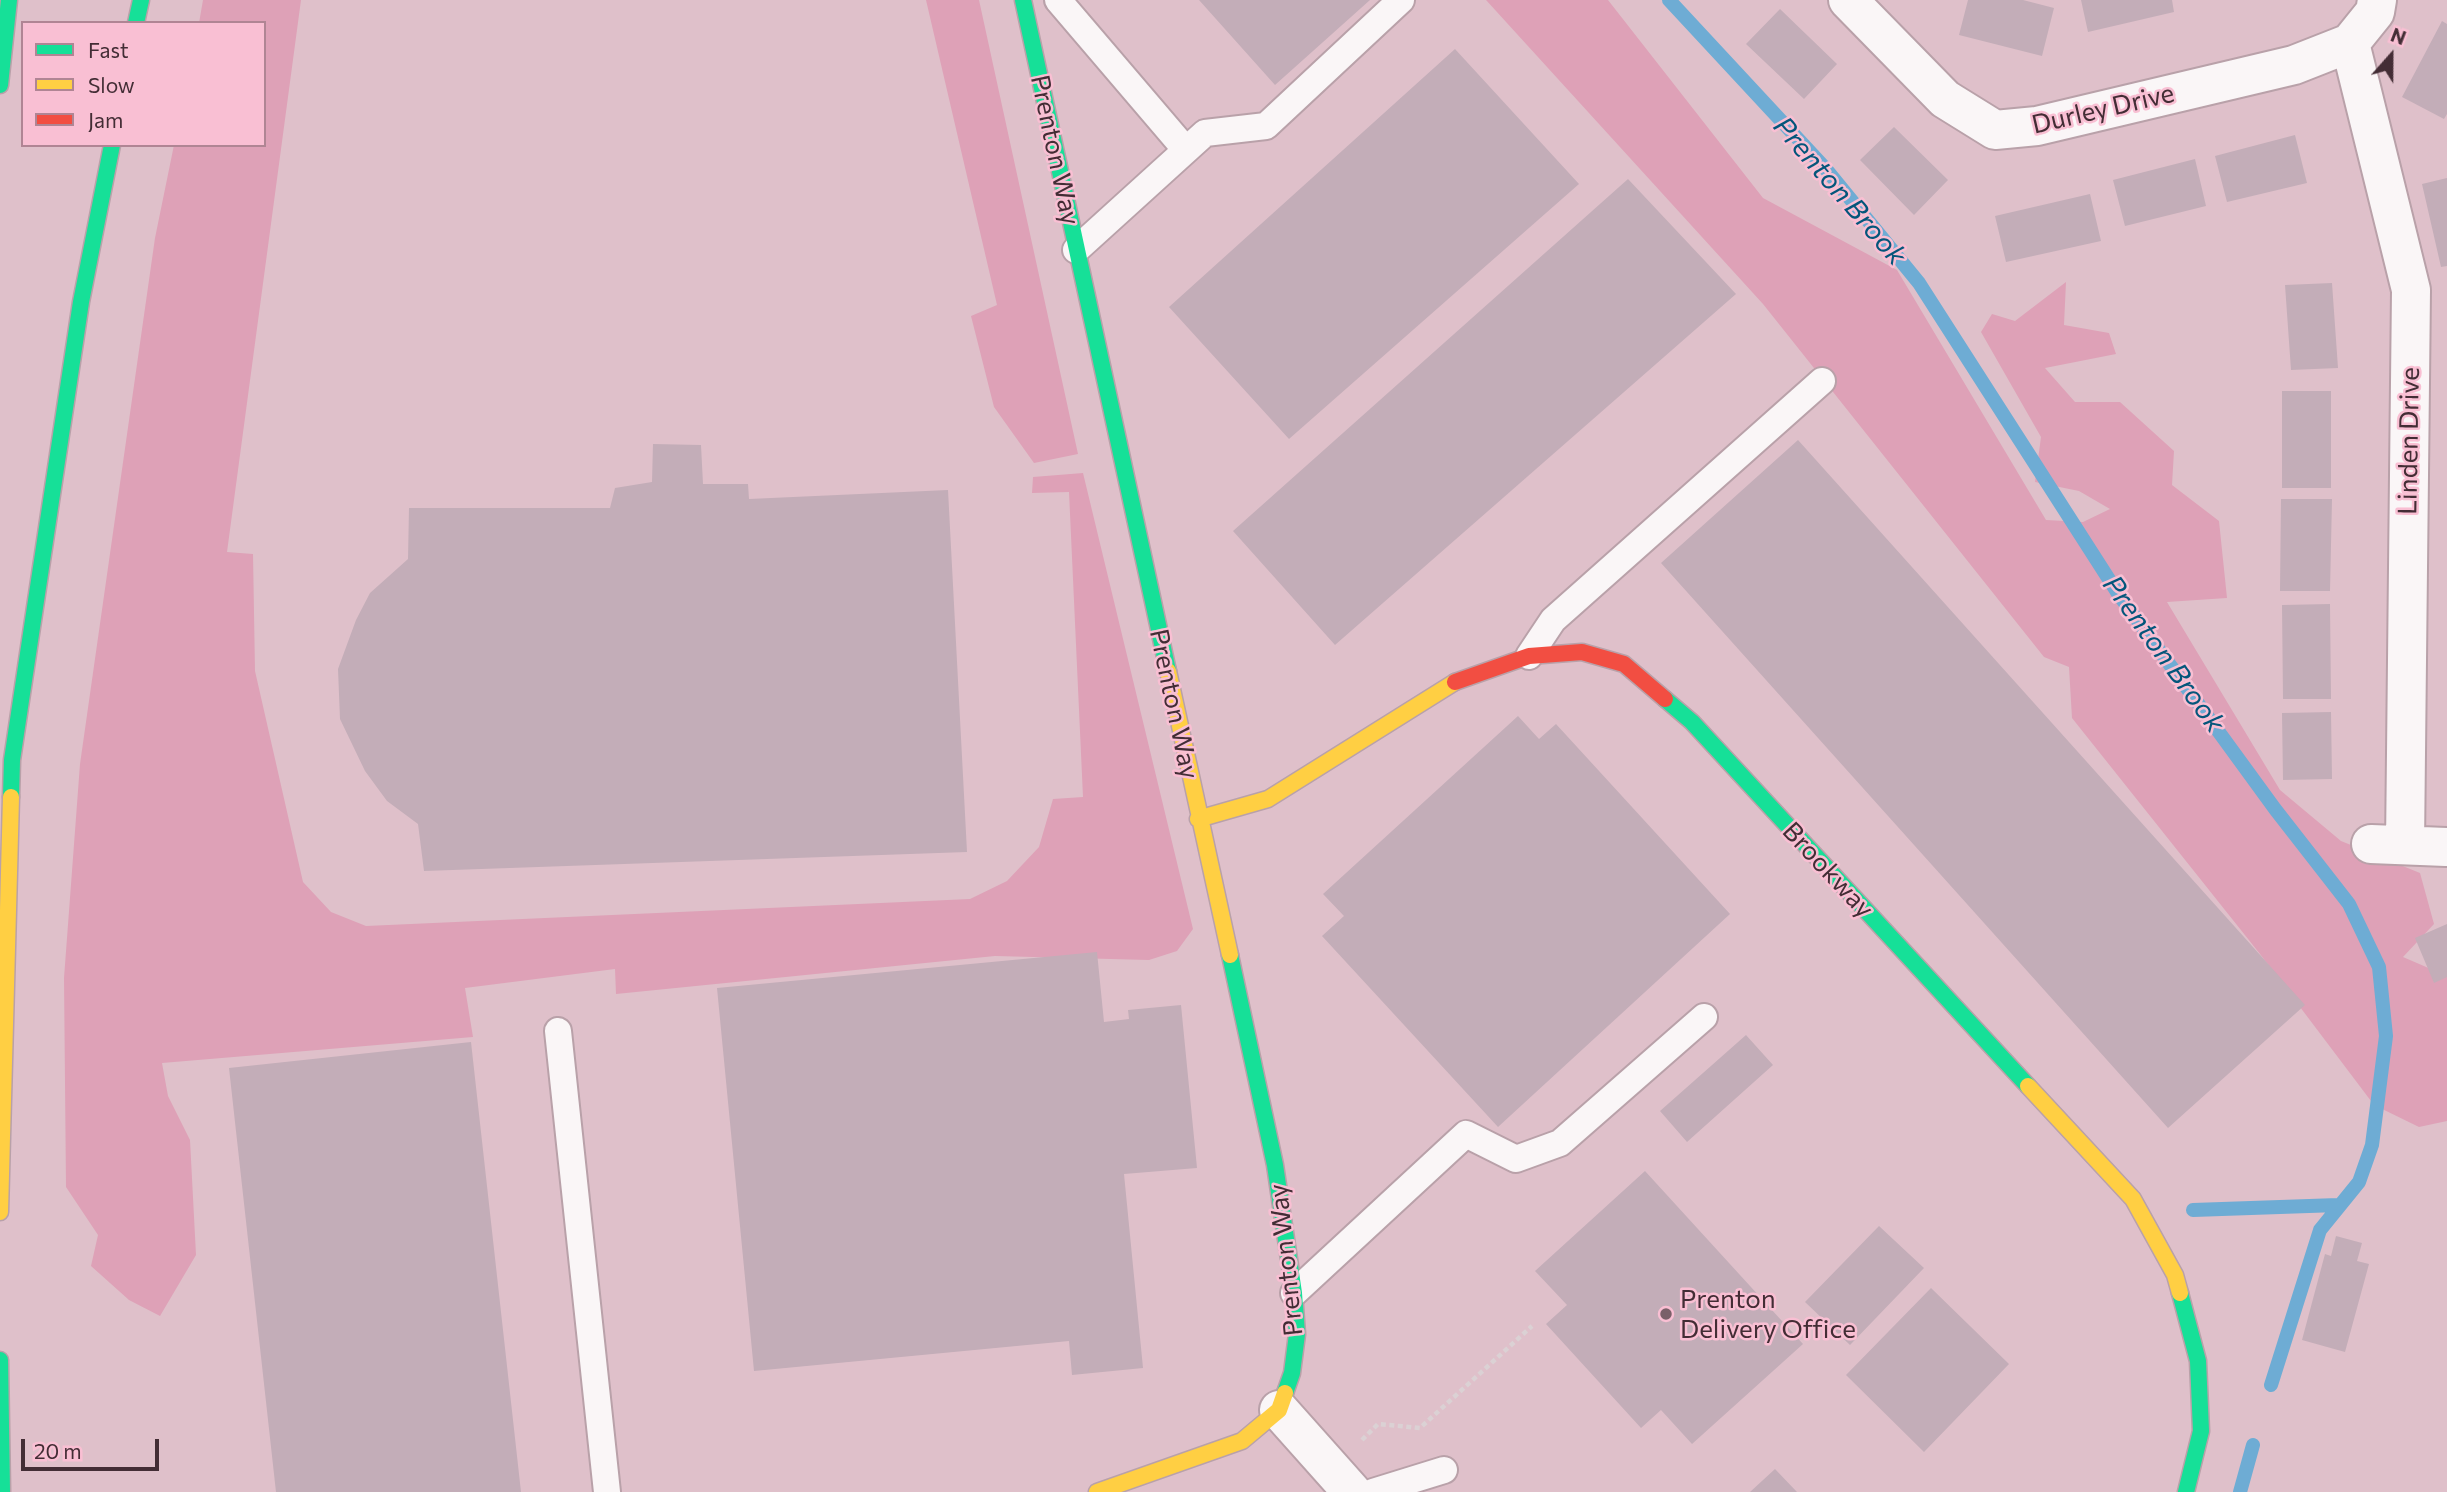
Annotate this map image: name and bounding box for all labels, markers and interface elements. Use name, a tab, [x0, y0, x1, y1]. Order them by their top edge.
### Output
legend	[21, 21, 266, 147]
north arrow	[2356, 21, 2426, 91]
text: N	[2388, 23, 2409, 49]
text: Fast	[88, 37, 129, 62]
text: Slow	[88, 72, 135, 97]
street label: Prenton Way	[1024, 72, 1086, 228]
street label: Durley Drive	[2029, 77, 2177, 141]
text: Jam	[88, 107, 123, 132]
water label: Prenton Brook	[1766, 110, 1914, 272]
street label: Linden Drive	[2392, 367, 2426, 515]
water label: Prenton Brook	[2096, 569, 2232, 739]
street label: Prenton Way	[1143, 626, 1205, 782]
street label: Brookway	[1776, 816, 1880, 924]
street label: Prenton Way	[1263, 1182, 1309, 1338]
place label: Prenton Delivery Office	[1680, 1283, 1856, 1344]
marker: Prenton Delivery Office	[1658, 1306, 1674, 1322]
scale bar	[24, 1426, 163, 1470]
text: 20 m	[34, 1438, 82, 1463]

